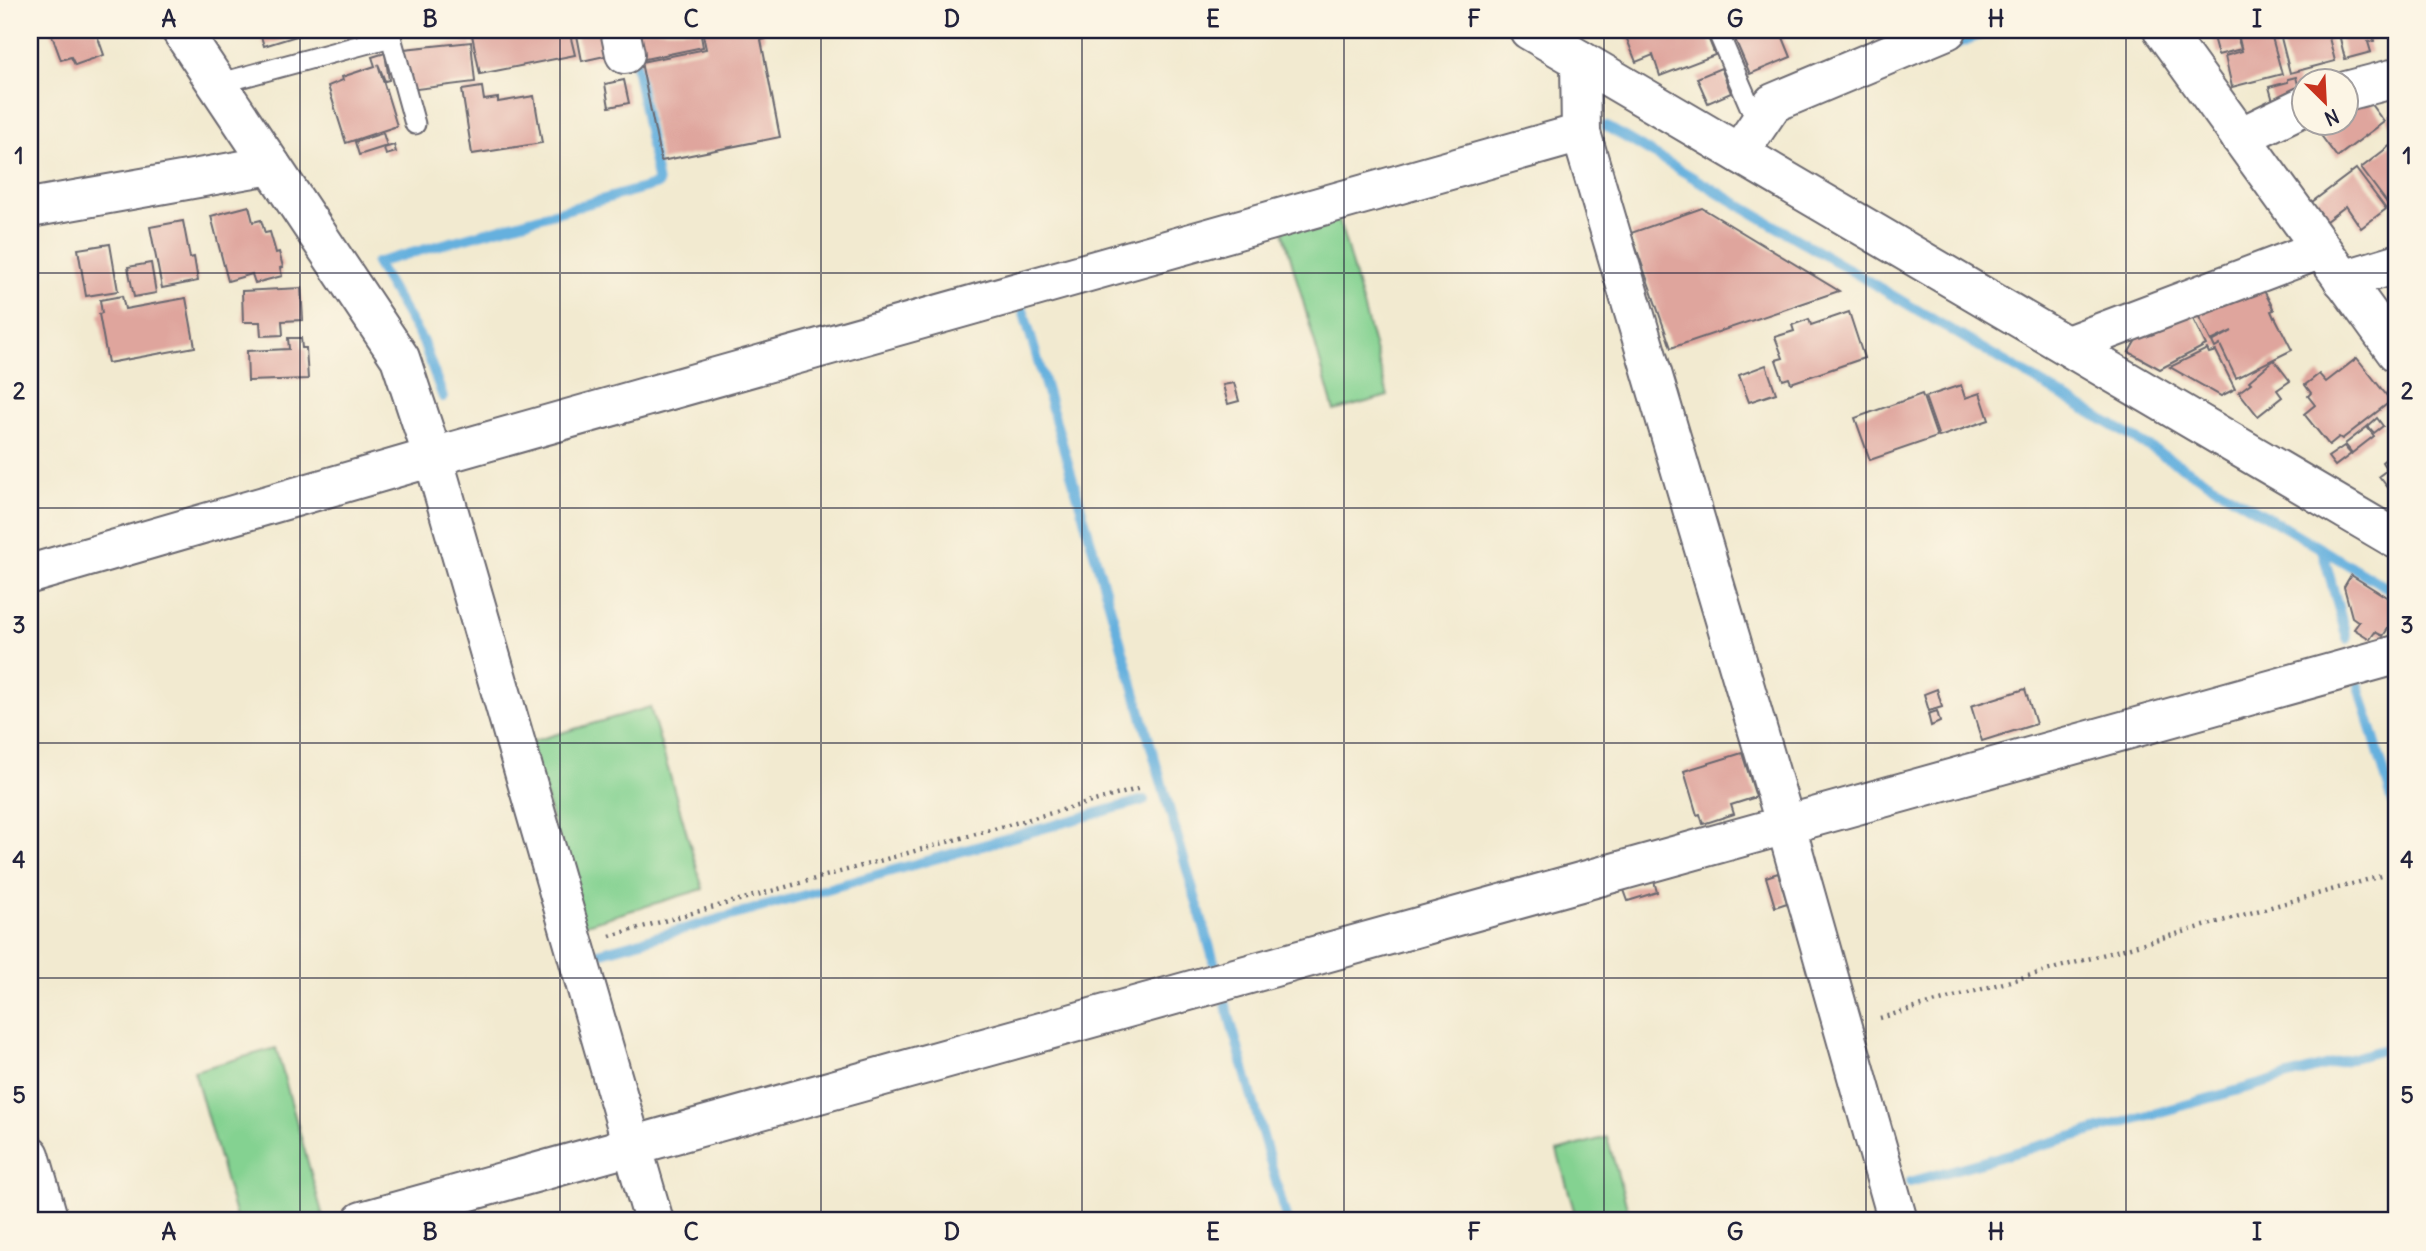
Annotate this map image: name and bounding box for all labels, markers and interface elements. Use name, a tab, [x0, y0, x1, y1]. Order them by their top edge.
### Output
text: A	[162, 4, 177, 33]
text: B	[422, 4, 438, 33]
text: C	[683, 4, 699, 33]
text: D	[944, 4, 960, 33]
text: E	[1206, 4, 1220, 33]
text: F	[1467, 4, 1481, 33]
text: G	[1727, 4, 1743, 33]
text: H	[1988, 4, 2004, 33]
text: I	[2252, 4, 2262, 33]
north arrow	[2290, 66, 2360, 136]
text: N	[2321, 104, 2343, 131]
text: 1	[14, 141, 24, 170]
text: 1	[2402, 141, 2412, 170]
text: 2	[13, 376, 26, 405]
text: 2	[2401, 376, 2414, 405]
text: 3	[12, 610, 26, 639]
text: 3	[2400, 610, 2414, 639]
text: 4	[12, 845, 26, 874]
text: 4	[2400, 845, 2414, 874]
text: 5	[12, 1080, 26, 1109]
text: 5	[2400, 1080, 2414, 1109]
text: A	[162, 1217, 177, 1246]
text: B	[422, 1217, 438, 1246]
text: C	[683, 1217, 699, 1246]
text: D	[944, 1217, 960, 1246]
text: E	[1206, 1217, 1220, 1246]
text: F	[1467, 1217, 1481, 1246]
text: G	[1727, 1217, 1743, 1246]
text: H	[1988, 1217, 2004, 1246]
text: I	[2252, 1217, 2262, 1246]

